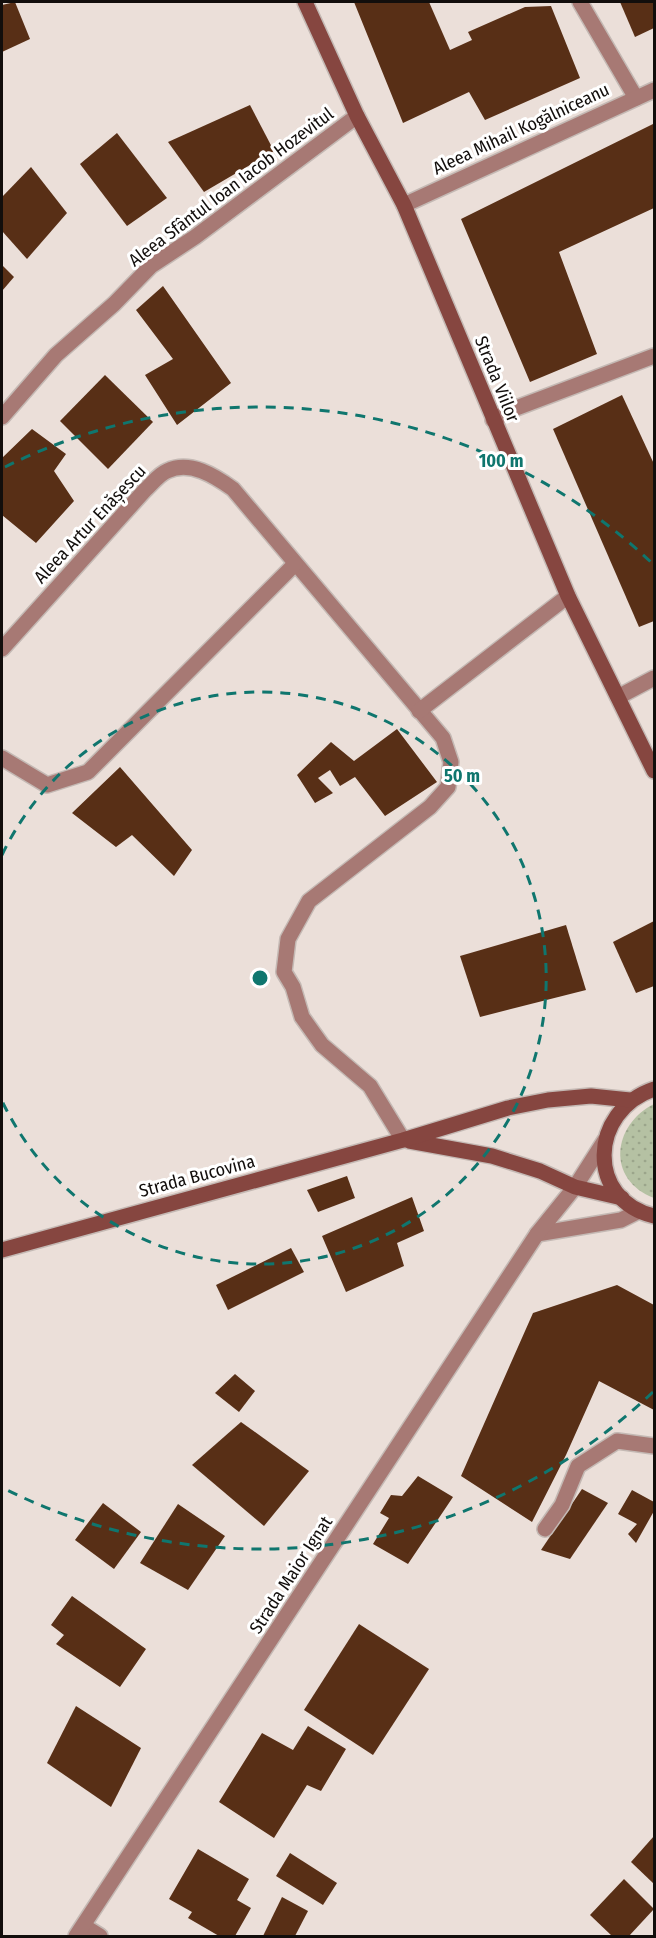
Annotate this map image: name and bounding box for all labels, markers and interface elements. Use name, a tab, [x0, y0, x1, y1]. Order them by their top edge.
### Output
street label: Aleea Mihail Kogălniceanu	[429, 78, 613, 180]
street label: Aleea Sfântul Ioan Iacob Hozevitul	[124, 103, 338, 271]
street label: Strada Viilor	[470, 333, 524, 426]
text: 100 m	[479, 450, 523, 472]
street label: Aleea Artur Enășescu	[29, 460, 151, 588]
text: 50 m	[444, 765, 480, 787]
centre of rings	[250, 968, 270, 988]
street label: Strada Bucovina	[137, 1150, 257, 1202]
street label: Strada Maior Ignat	[245, 1512, 337, 1638]

